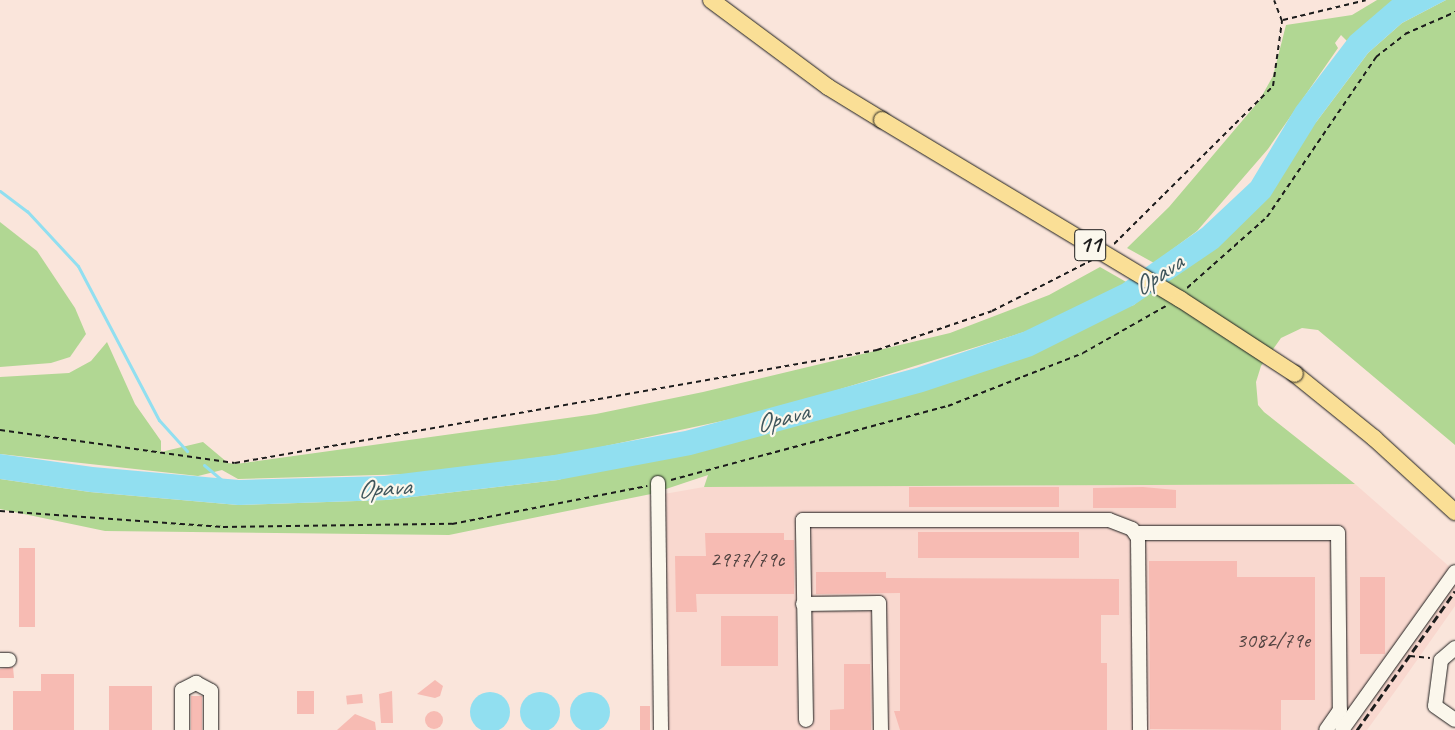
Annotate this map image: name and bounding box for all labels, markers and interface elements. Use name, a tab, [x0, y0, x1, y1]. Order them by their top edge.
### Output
road number: 11	[1074, 224, 1106, 266]
water label: Opava	[1127, 247, 1189, 303]
water label: Opava	[752, 396, 812, 440]
water label: Opava	[356, 471, 412, 505]
house number: 2977/79c	[710, 547, 784, 573]
house number: 3082/79e	[1236, 628, 1310, 654]

